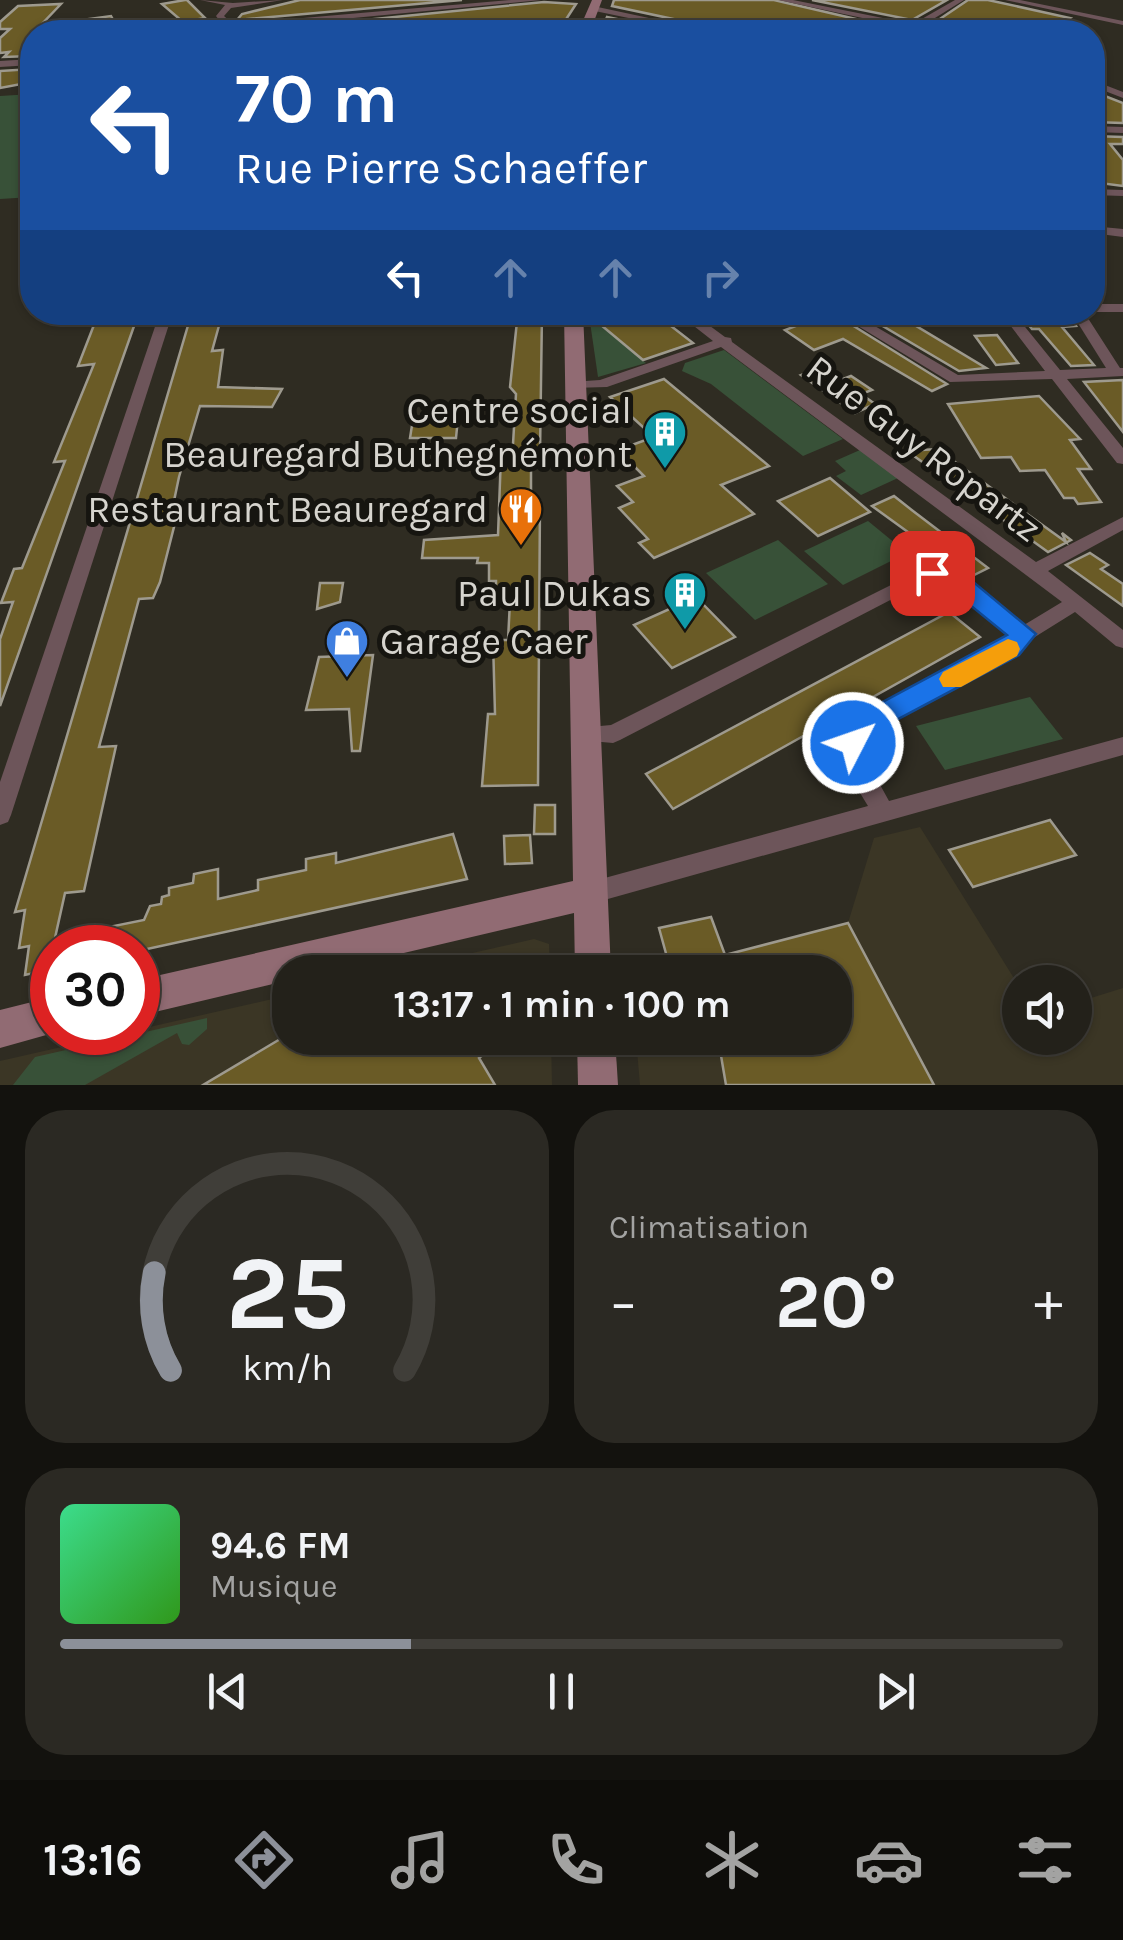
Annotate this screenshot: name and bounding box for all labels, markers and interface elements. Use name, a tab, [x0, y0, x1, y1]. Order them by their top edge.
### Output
text: 70 m	[235, 58, 398, 140]
icon: left	[70, 60, 200, 190]
text: Rue Pierre Schaeffer	[235, 142, 647, 194]
icon: left	[378, 250, 433, 305]
icon: ahead	[483, 250, 538, 305]
icon: ahead	[588, 250, 643, 305]
icon: right	[693, 250, 748, 305]
street label: Rue Guy Ropartz	[797, 345, 1050, 551]
place label: Centre social Beauregard Buthegnémont	[163, 388, 632, 477]
building icon: Centre social Beauregard Buthegnémont	[642, 409, 688, 470]
restaurant icon: Restaurant Beauregard	[498, 486, 544, 547]
place label: Restaurant Beauregard	[87, 487, 488, 532]
pin	[890, 531, 975, 616]
icon: arrive	[905, 546, 960, 601]
building icon: Paul Dukas	[662, 570, 708, 631]
place label: Paul Dukas	[457, 571, 652, 616]
shop icon: Garage Caer	[324, 618, 370, 679]
place label: Garage Caer	[380, 619, 588, 664]
position arrow	[801, 691, 905, 795]
speed limit sign: 30	[30, 925, 160, 1055]
map controls	[1002, 965, 1092, 1055]
button: sound	[1002, 965, 1092, 1055]
text: 13:17 · 1 min · 100 m	[393, 982, 731, 1027]
text: Climatisation	[609, 1209, 809, 1246]
text: 25	[225, 1233, 349, 1354]
text: 20°	[775, 1258, 897, 1346]
text: −	[609, 1270, 638, 1334]
text: +	[1034, 1270, 1063, 1334]
text: km/h	[242, 1347, 332, 1389]
text: 94.6 FM	[210, 1523, 351, 1568]
text: Musique	[210, 1568, 337, 1605]
icon: previous	[200, 1664, 255, 1719]
icon: pause	[534, 1664, 589, 1719]
icon: next	[868, 1664, 923, 1719]
icon: directions	[229, 1825, 299, 1895]
icon: music	[385, 1825, 455, 1895]
icon: phone	[541, 1825, 611, 1895]
icon: climate	[697, 1825, 767, 1895]
icon: car	[854, 1825, 924, 1895]
icon: filters	[1010, 1825, 1080, 1895]
text: 13:16	[43, 1834, 143, 1886]

